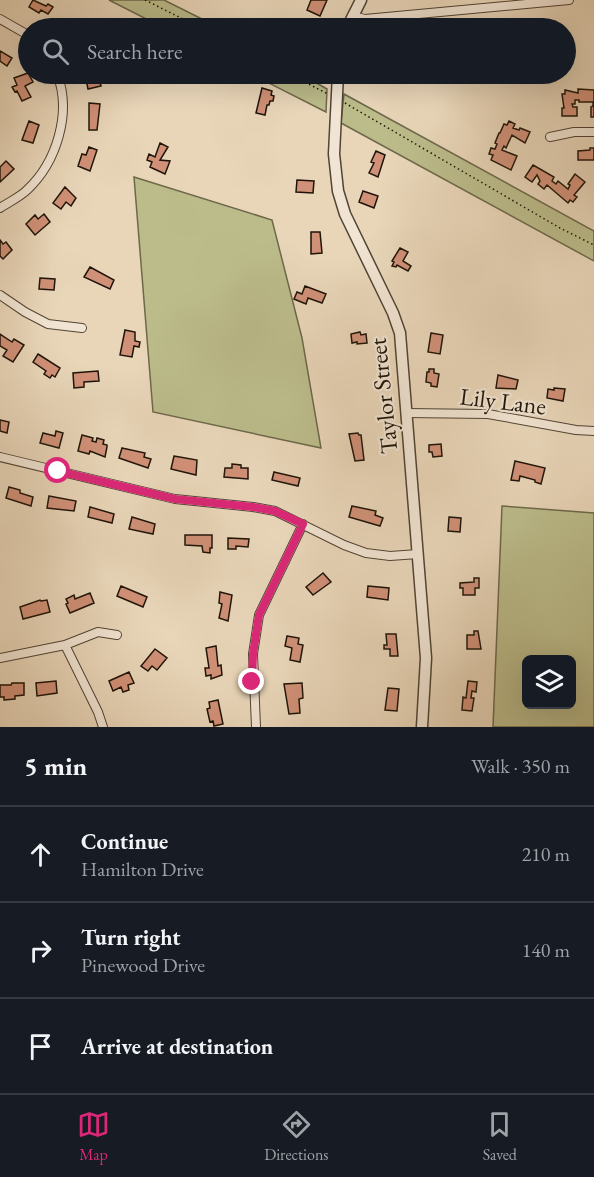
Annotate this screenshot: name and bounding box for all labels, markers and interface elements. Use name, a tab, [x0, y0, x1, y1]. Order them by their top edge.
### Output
search box	[18, 18, 576, 84]
icon: search	[39, 35, 72, 68]
text: Search here	[87, 37, 182, 66]
street label: Taylor Street	[361, 336, 405, 456]
street label: Lily Lane	[458, 380, 548, 422]
route start	[44, 457, 70, 483]
map controls	[522, 655, 576, 709]
button: layers	[522, 655, 576, 709]
route end	[238, 668, 264, 694]
text: 5 min	[24, 749, 87, 783]
text: Walk · 350 m	[471, 753, 570, 779]
text: Continue	[81, 827, 168, 856]
icon: ahead	[24, 838, 57, 871]
text: 210 m	[522, 841, 570, 867]
text: Hamilton Drive	[81, 856, 204, 882]
text: Turn right	[81, 923, 180, 952]
icon: right	[24, 934, 57, 967]
text: 140 m	[522, 937, 570, 963]
text: Pinewood Drive	[81, 952, 205, 978]
icon: arrive	[24, 1030, 57, 1063]
text: Arrive at destination	[81, 1032, 273, 1061]
tab: Map	[77, 1108, 110, 1165]
tab: Directions	[264, 1108, 329, 1165]
tab: Saved	[483, 1108, 517, 1165]

